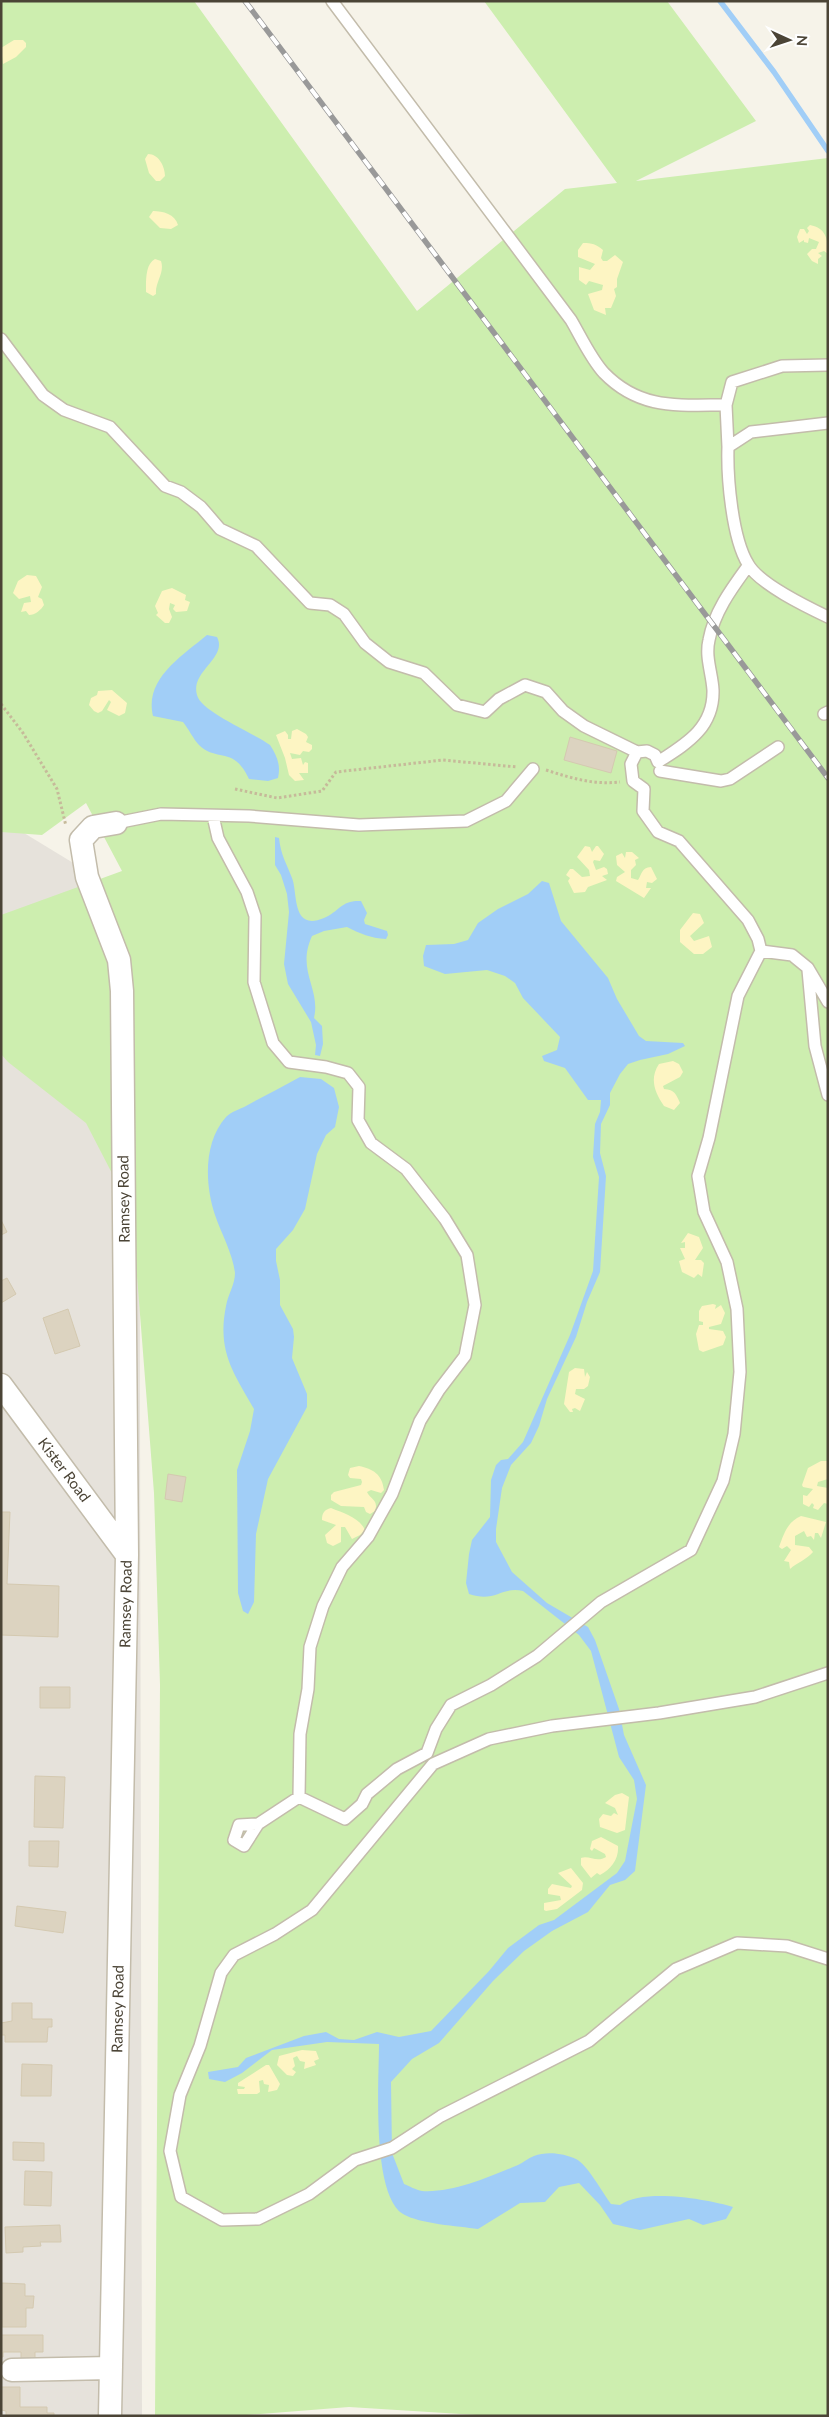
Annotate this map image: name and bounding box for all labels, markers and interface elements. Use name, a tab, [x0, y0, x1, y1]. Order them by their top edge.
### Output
north arrow	[764, 15, 814, 65]
text: N	[794, 35, 811, 47]
street label: Ramsey Road	[113, 1155, 133, 1243]
street label: Kister Road	[35, 1434, 95, 1505]
street label: Ramsey Road	[115, 1560, 135, 1648]
street label: Ramsey Road	[107, 1965, 127, 2053]

